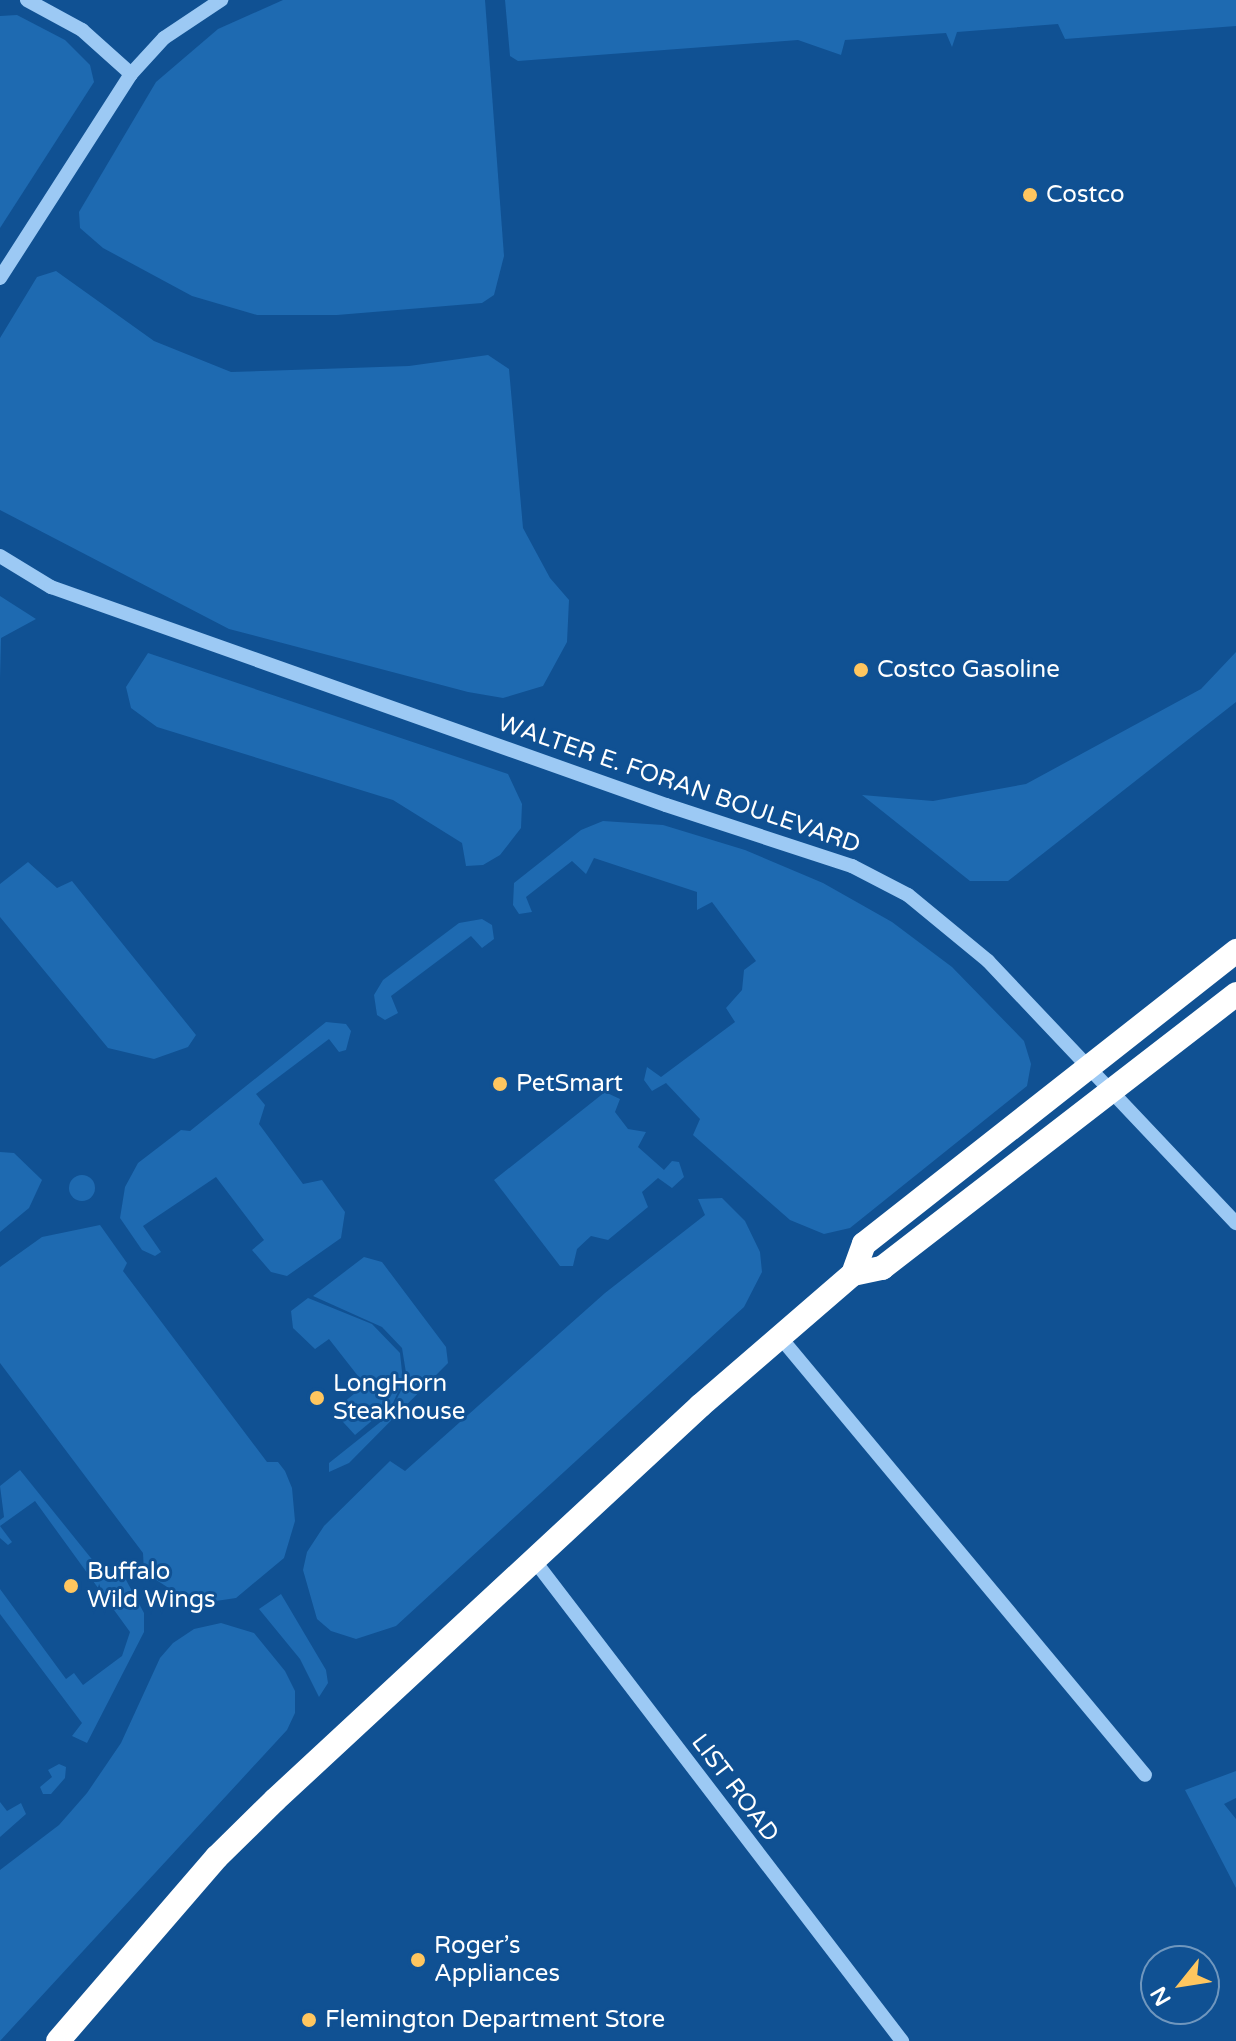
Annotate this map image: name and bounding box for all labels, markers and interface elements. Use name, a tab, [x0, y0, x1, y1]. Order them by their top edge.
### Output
place label: Costco	[1046, 181, 1125, 209]
marker: Costco	[1021, 186, 1039, 204]
place label: Costco Gasoline	[877, 656, 1060, 684]
marker: Costco Gasoline	[852, 661, 870, 679]
street label: WALTER E. FORAN BOULEVARD	[494, 708, 864, 860]
place label: PetSmart	[516, 1070, 623, 1098]
marker: PetSmart	[491, 1075, 509, 1093]
place label: LongHorn Steakhouse	[333, 1370, 465, 1426]
marker: LongHorn Steakhouse	[308, 1389, 326, 1407]
place label: Buffalo Wild Wings	[87, 1558, 216, 1614]
marker: Buffalo Wild Wings	[62, 1577, 80, 1595]
street label: LIST ROAD	[685, 1728, 785, 1848]
place label: Roger’s Appliances	[434, 1932, 560, 1988]
north arrow	[1140, 1945, 1220, 2025]
marker: Roger’s Appliances	[409, 1951, 427, 1969]
text: N	[1145, 1982, 1177, 2010]
place label: Flemington Department Store	[325, 2006, 665, 2034]
marker: Flemington Department Store	[300, 2011, 318, 2029]

